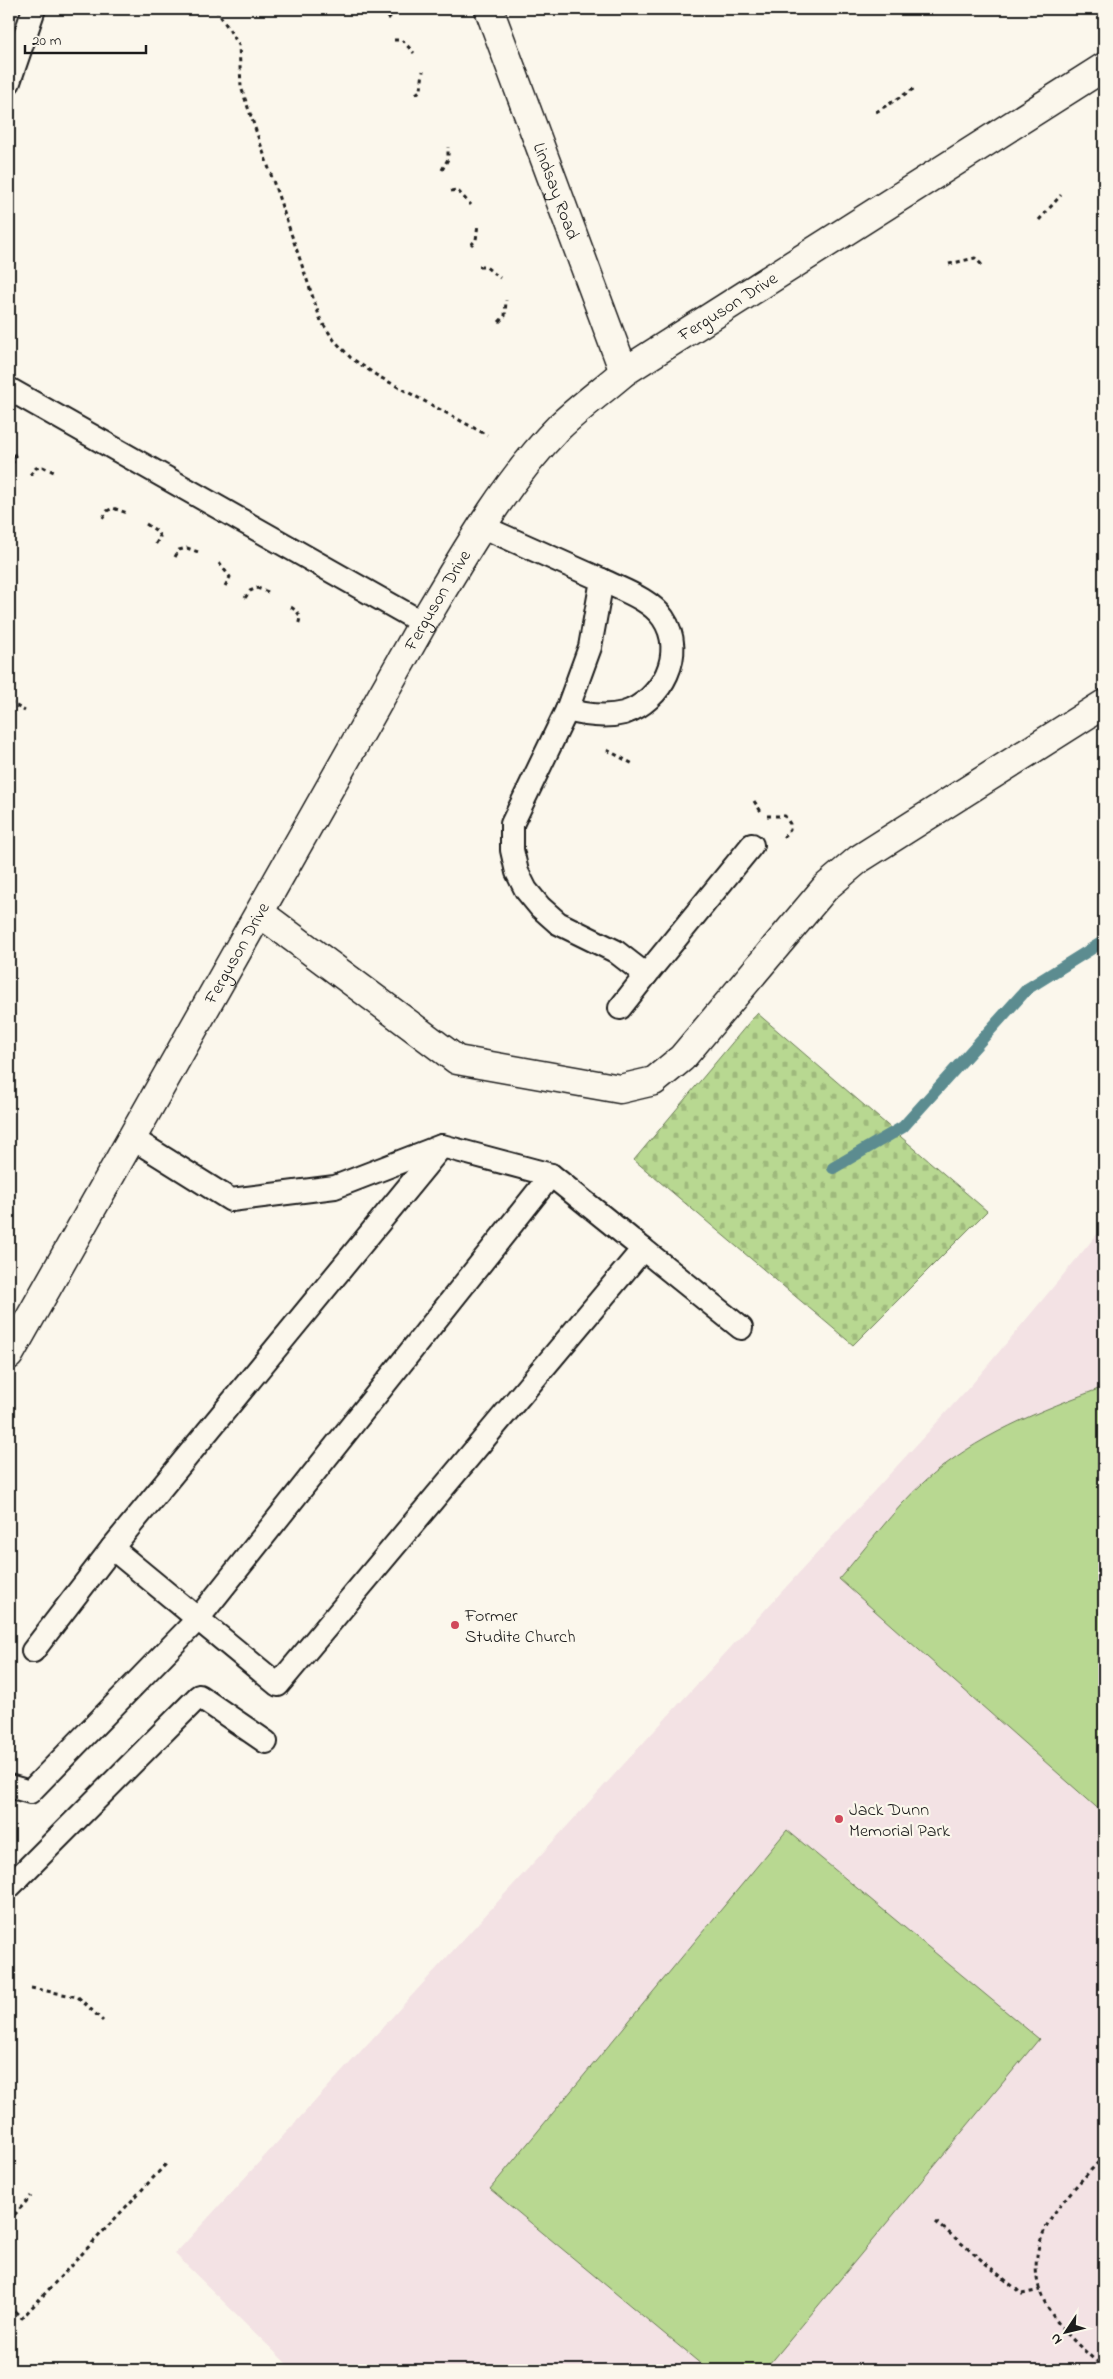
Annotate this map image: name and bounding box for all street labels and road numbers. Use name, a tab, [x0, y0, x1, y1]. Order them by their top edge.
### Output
street label: Lindsay Road	[525, 139, 585, 244]
street label: Ferguson Drive	[673, 266, 784, 350]
street label: Ferguson Drive	[398, 545, 479, 657]
street label: Ferguson Drive	[198, 897, 278, 1010]

